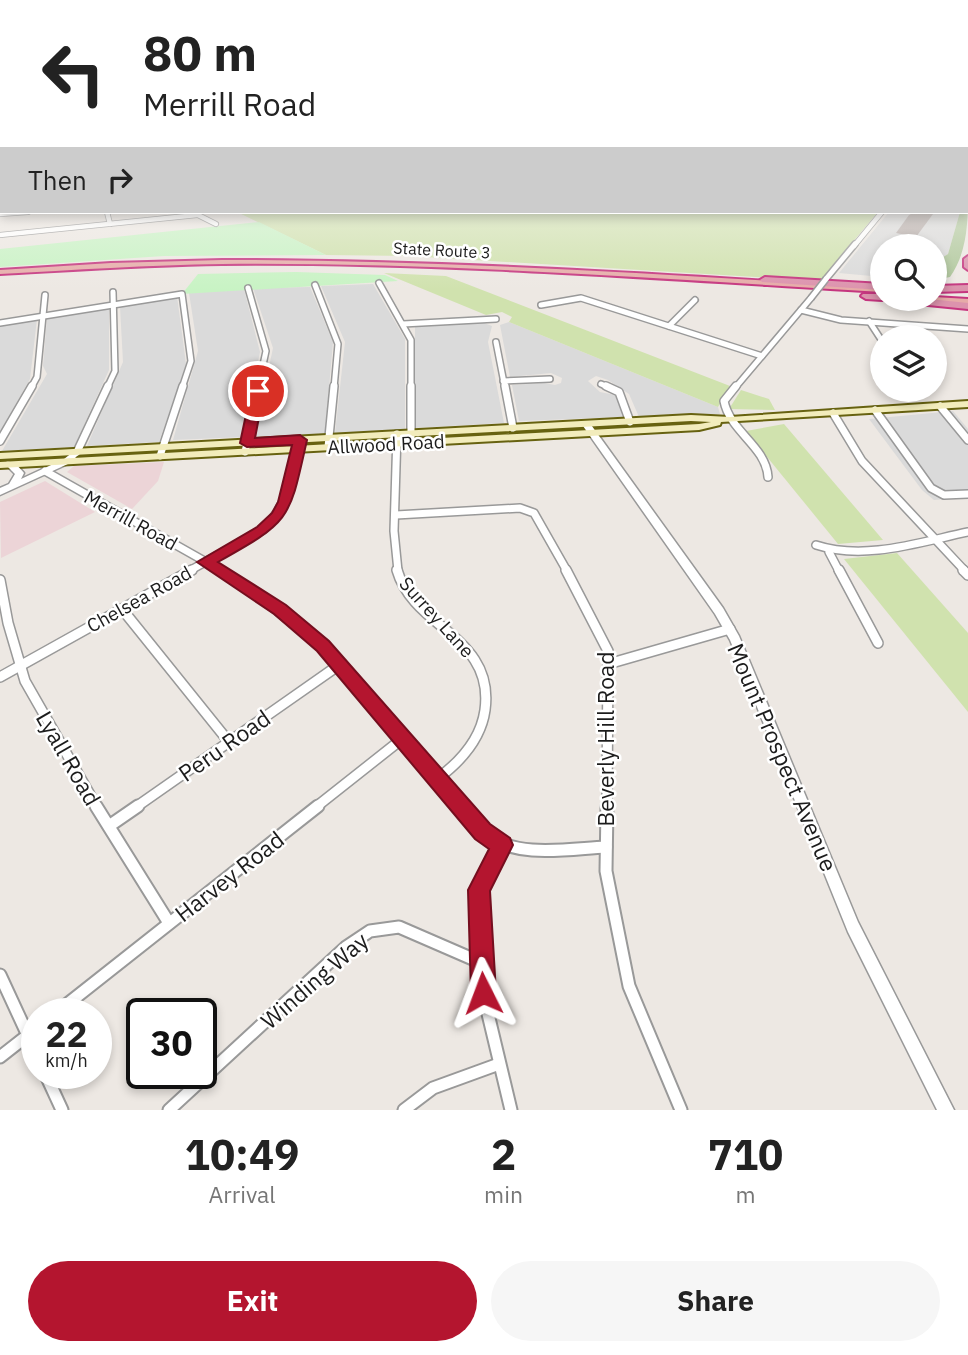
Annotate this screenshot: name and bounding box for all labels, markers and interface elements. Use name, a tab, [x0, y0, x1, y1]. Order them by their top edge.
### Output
text: 80 m	[143, 21, 257, 84]
icon: left	[28, 28, 119, 119]
text: Merrill Road	[143, 83, 316, 125]
icon: right	[101, 161, 139, 199]
text: Then	[28, 163, 87, 197]
map controls	[870, 234, 947, 402]
button: search	[870, 234, 947, 311]
street label: State Route 3	[393, 237, 491, 263]
button: layers	[870, 325, 947, 402]
pin	[228, 361, 288, 421]
icon: arrive	[239, 372, 277, 410]
street label: Allwood Road	[327, 429, 445, 459]
street label: Merrill Road	[80, 485, 182, 555]
street label: Chelsea Road	[82, 560, 196, 638]
street label: Surrey Lane	[394, 571, 480, 663]
street label: Mount Prospect Avenue	[721, 638, 845, 876]
street label: Beverly Hill Road	[590, 651, 620, 827]
street label: Peru Road	[172, 702, 276, 788]
street label: Lyall Road	[30, 705, 108, 811]
street label: Harvey Road	[168, 824, 290, 928]
street label: Winding Way	[254, 925, 374, 1035]
position arrow	[446, 956, 520, 1030]
speed limit sign: 30	[126, 998, 217, 1089]
text: 22	[45, 1011, 88, 1057]
text: km/h	[45, 1049, 88, 1072]
text: 10:49	[185, 1127, 299, 1182]
text: 2	[491, 1127, 516, 1182]
text: 710	[708, 1127, 783, 1182]
text: Arrival	[209, 1179, 276, 1209]
text: min	[484, 1179, 523, 1209]
text: m	[735, 1179, 756, 1209]
button: Exit	[28, 1261, 477, 1341]
button: Share	[491, 1261, 940, 1341]

